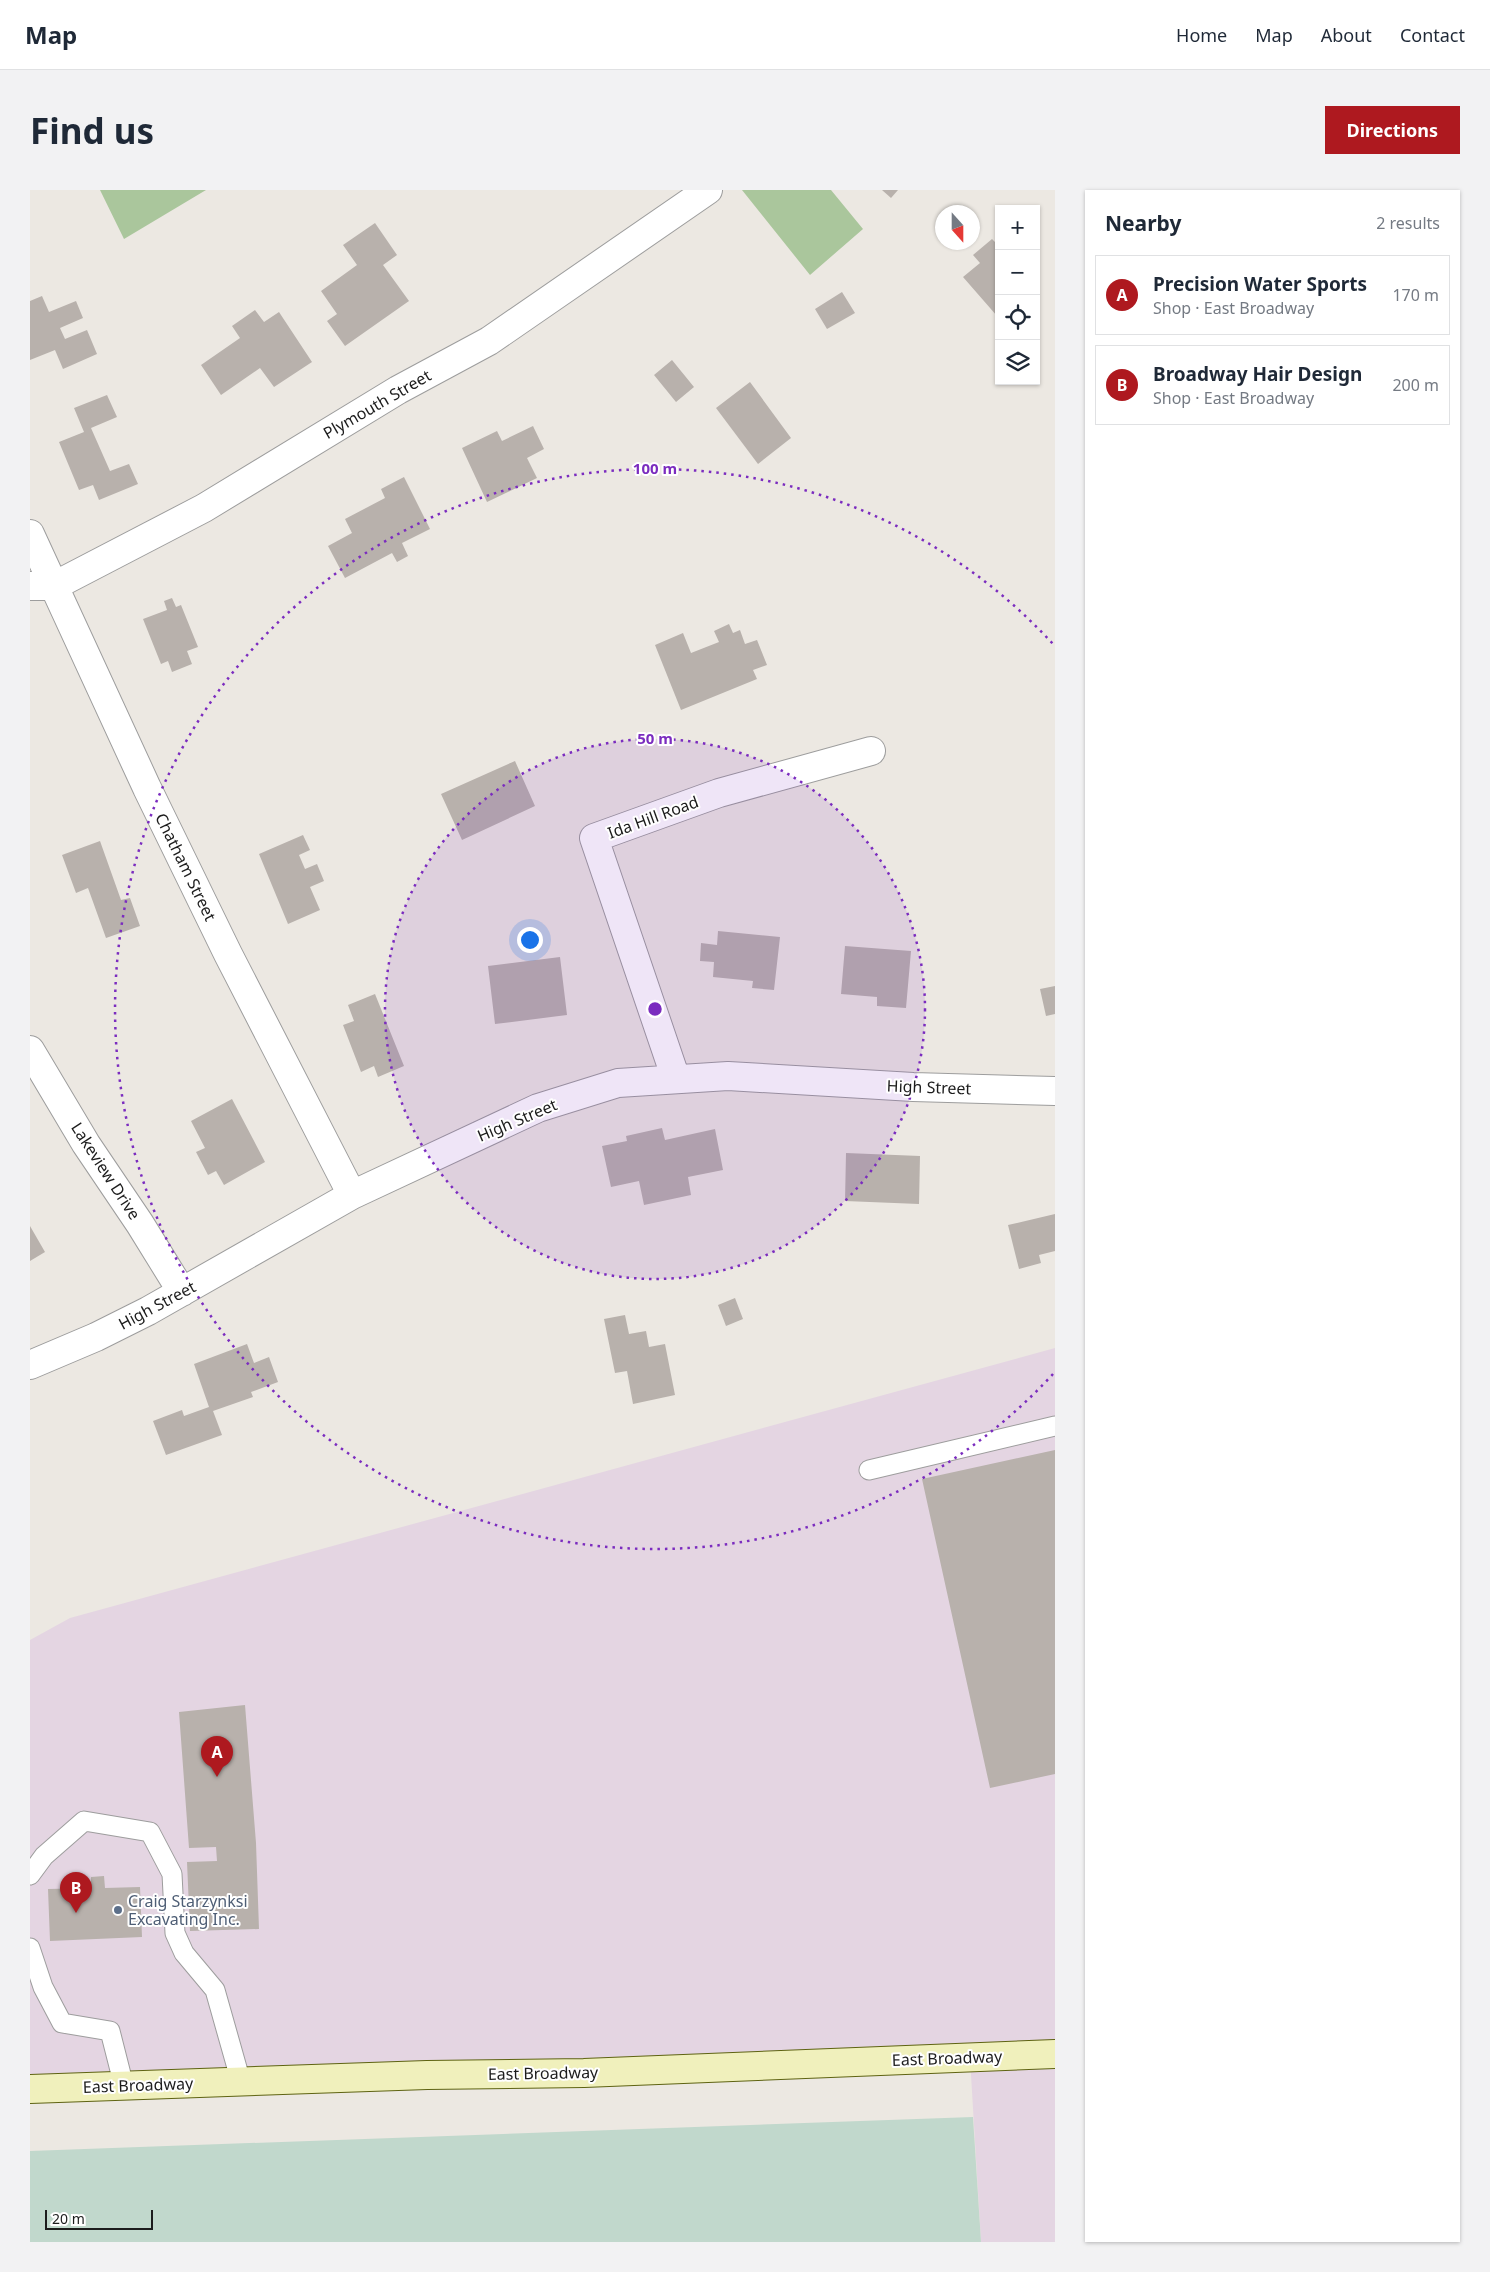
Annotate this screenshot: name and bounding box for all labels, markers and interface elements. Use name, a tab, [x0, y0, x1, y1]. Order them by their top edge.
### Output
text: Map	[25, 18, 77, 51]
text: Home	[1176, 23, 1227, 47]
text: Map	[1255, 23, 1293, 47]
text: About	[1321, 23, 1372, 47]
text: Contact	[1400, 23, 1465, 47]
button: Directions	[1325, 106, 1460, 154]
text: Find us	[30, 107, 154, 154]
north arrow	[935, 205, 980, 250]
map controls	[995, 205, 1040, 385]
button: +	[995, 205, 1040, 250]
text: Nearby	[1105, 209, 1181, 237]
text: 2 results	[1376, 212, 1440, 234]
button: −	[995, 250, 1040, 295]
text: Precision Water Sports	[1153, 271, 1367, 297]
text: A	[1116, 284, 1128, 306]
text: 170 m	[1392, 284, 1439, 306]
button: locate	[995, 295, 1040, 340]
text: Shop · East Broadway	[1153, 297, 1314, 319]
button: layers	[995, 340, 1040, 385]
text: Broadway Hair Design	[1153, 361, 1362, 387]
street label: Plymouth Street	[319, 364, 435, 444]
text: B	[1117, 374, 1127, 396]
text: 200 m	[1392, 374, 1439, 396]
text: Shop · East Broadway	[1153, 387, 1314, 409]
text: 100 m	[633, 458, 677, 478]
text: 50 m	[637, 728, 673, 748]
street label: Ida Hill Road	[604, 790, 702, 844]
street label: Chatham Street	[150, 809, 222, 925]
your location	[517, 927, 543, 953]
centre of rings	[646, 1000, 664, 1018]
street label: High Street	[886, 1075, 972, 1099]
street label: High Street	[474, 1093, 560, 1147]
street label: Lakeview Drive	[66, 1118, 146, 1224]
street label: High Street	[115, 1275, 200, 1335]
pin: A	[201, 1736, 233, 1777]
pin: B	[60, 1872, 92, 1913]
place label: Craig Starzynksi Excavating Inc.	[128, 1890, 248, 1930]
marker: Craig Starzynksi Excavating Inc.	[112, 1904, 124, 1916]
street label: East Broadway	[891, 2045, 1003, 2071]
street label: East Broadway	[488, 2061, 599, 2085]
street label: East Broadway	[82, 2072, 194, 2098]
scale bar	[45, 2207, 152, 2230]
text: 20 m	[52, 2209, 85, 2228]

